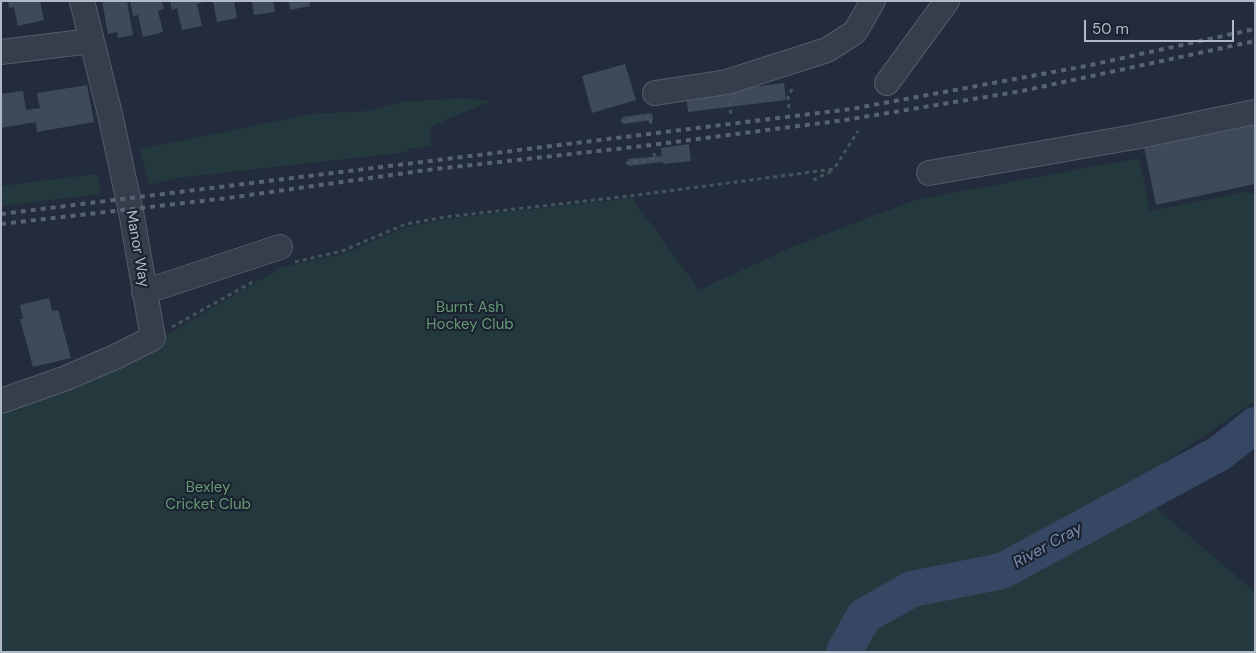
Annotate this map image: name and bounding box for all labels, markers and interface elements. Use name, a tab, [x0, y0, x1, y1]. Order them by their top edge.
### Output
scale bar	[1086, 10, 1236, 42]
text: 50 m	[1092, 19, 1129, 39]
street label: Manor Way	[121, 209, 153, 289]
park label: Burnt Ash Hockey Club	[426, 299, 514, 334]
park label: Bexley Cricket Club	[165, 479, 251, 514]
water label: River Cray	[1010, 519, 1086, 573]

